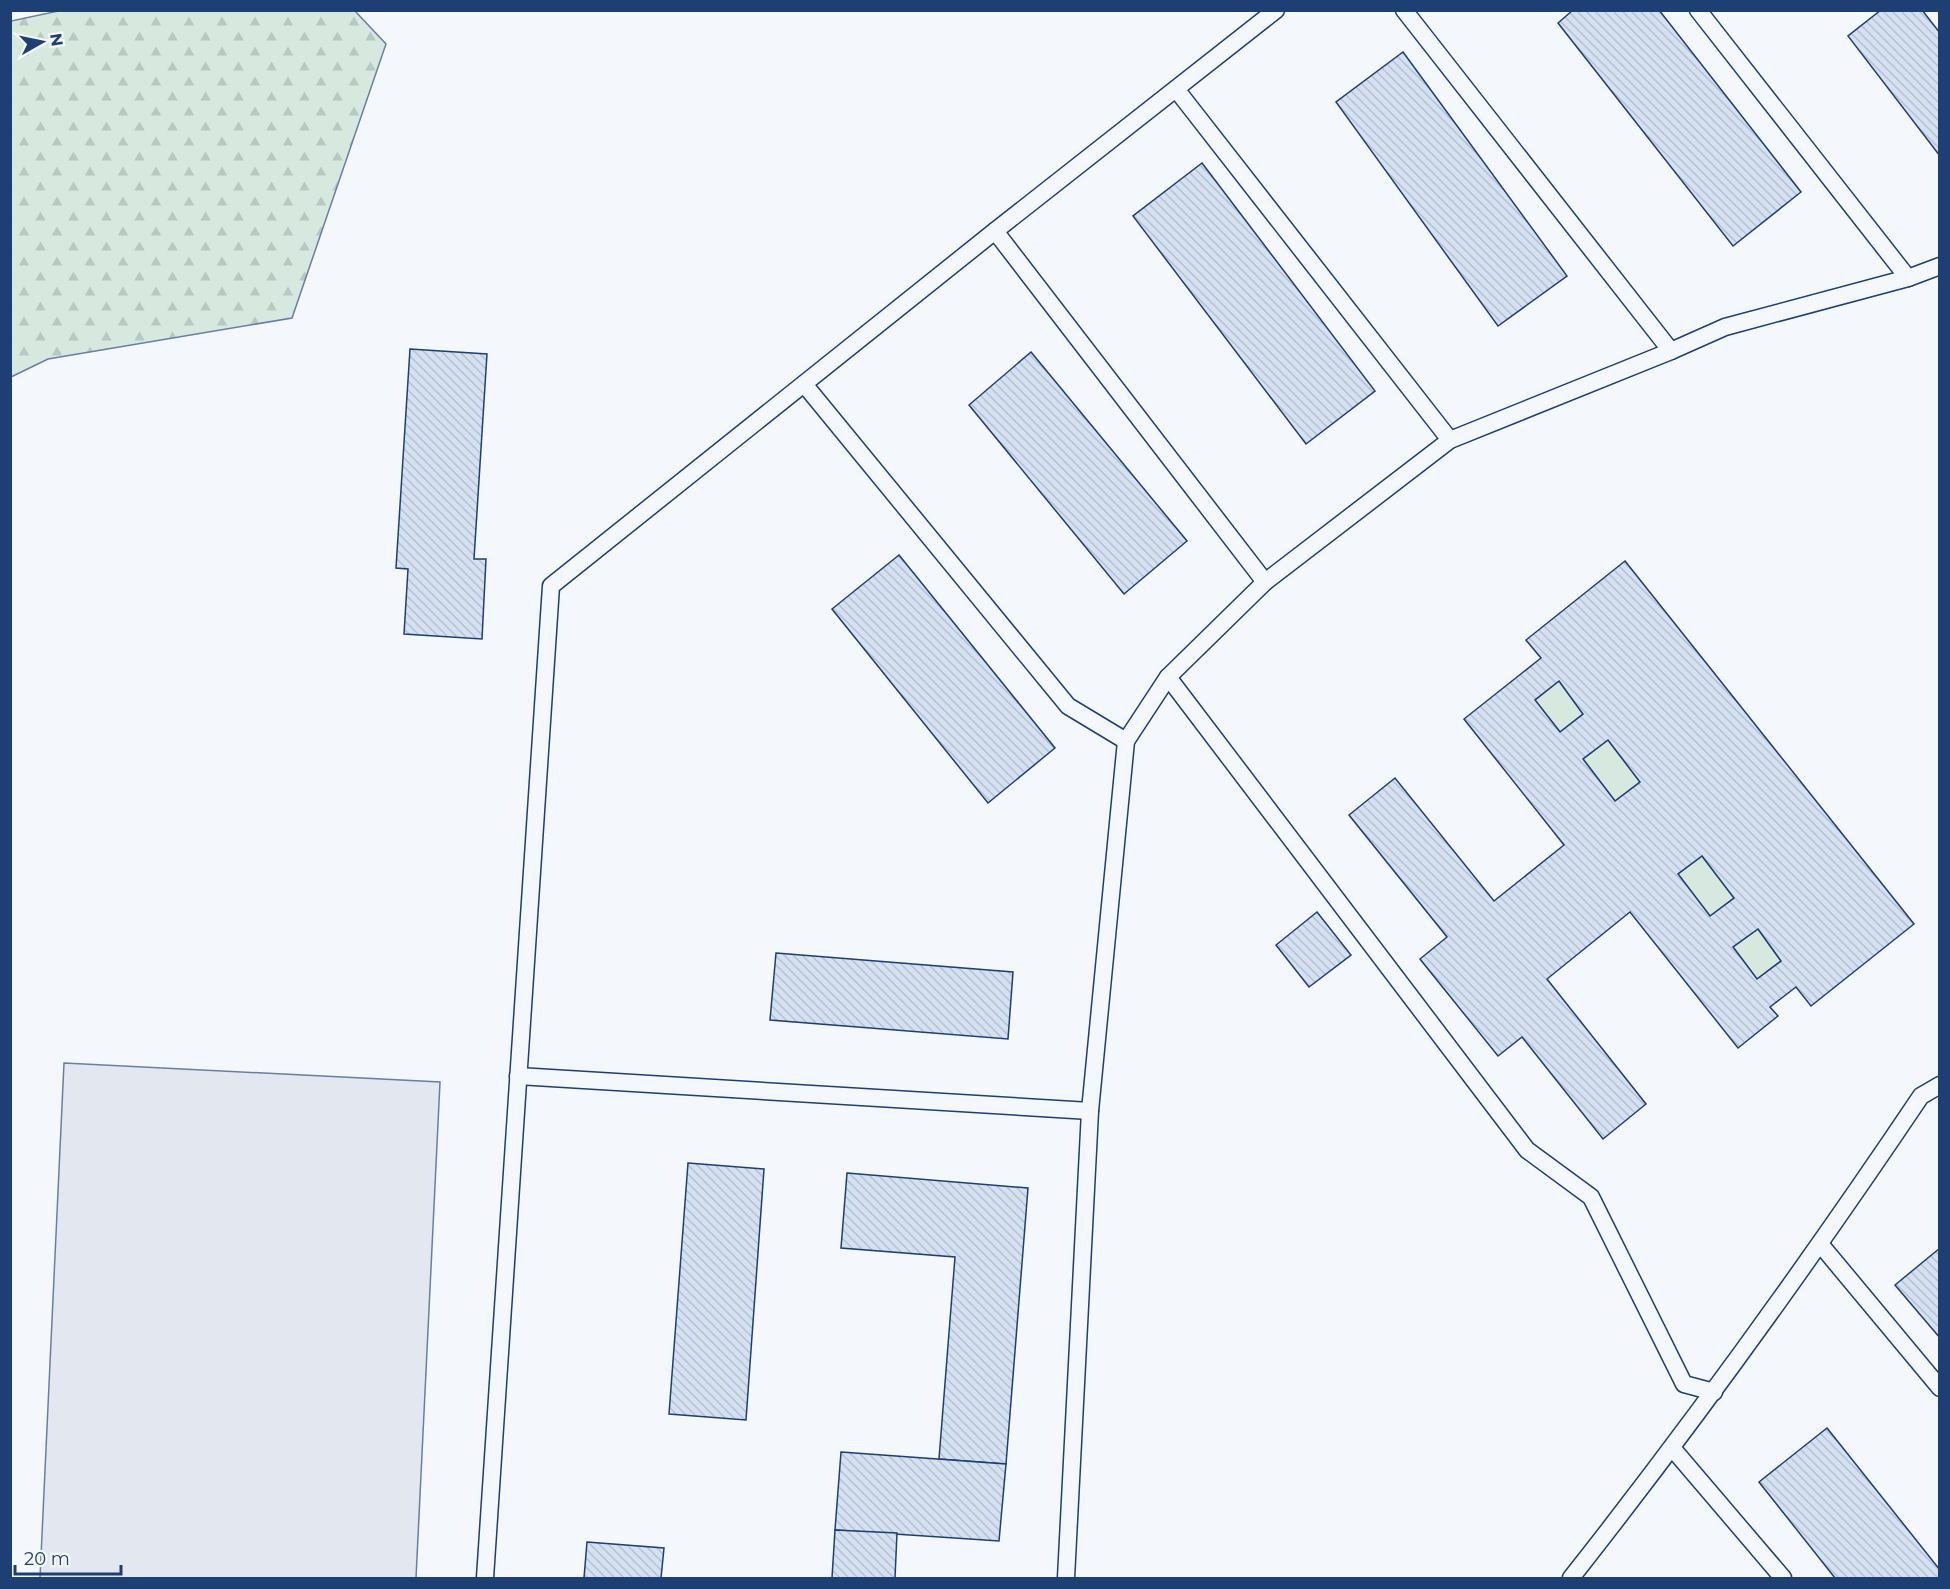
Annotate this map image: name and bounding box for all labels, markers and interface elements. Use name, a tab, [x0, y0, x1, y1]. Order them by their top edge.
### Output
north arrow	[12, 12, 72, 72]
text: N	[46, 32, 67, 48]
scale bar	[15, 1538, 122, 1576]
text: 20 m	[24, 1548, 70, 1570]

